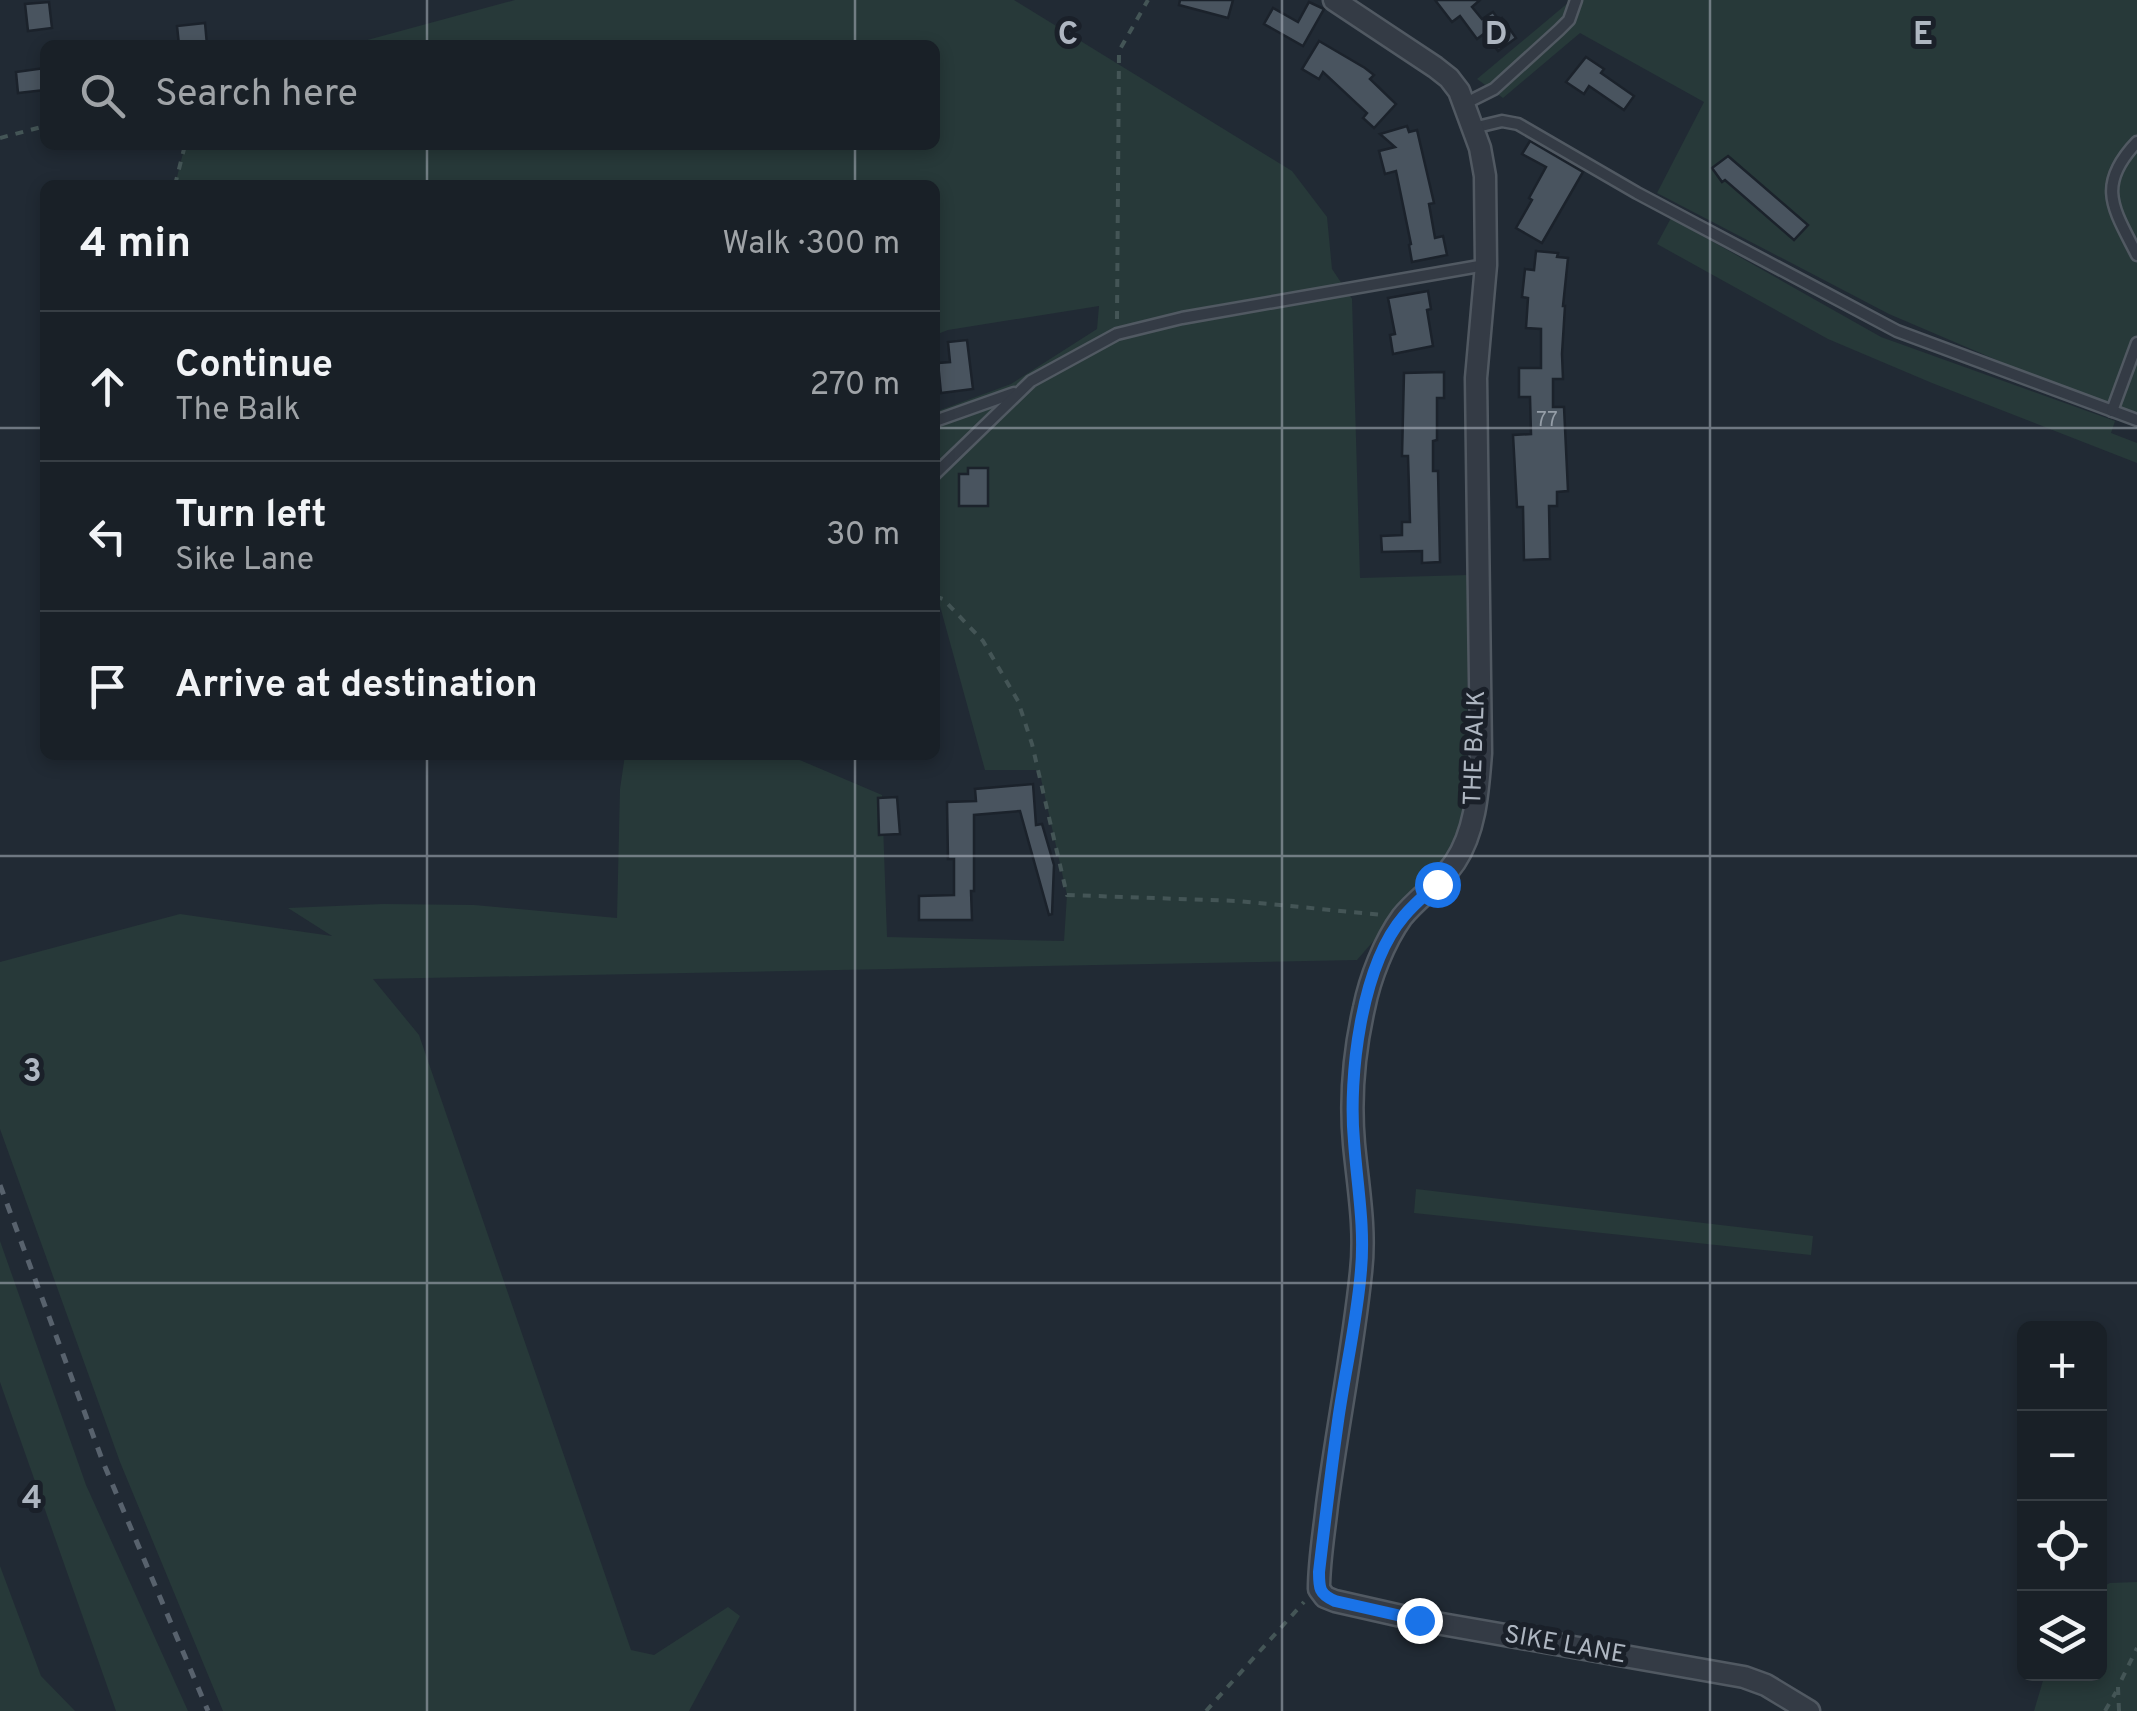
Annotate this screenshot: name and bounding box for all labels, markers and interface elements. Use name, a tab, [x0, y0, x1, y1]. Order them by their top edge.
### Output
text: C	[1058, 16, 1078, 56]
text: D	[1485, 16, 1507, 56]
text: E	[1913, 16, 1933, 56]
search box	[40, 40, 940, 150]
icon: search	[75, 68, 130, 123]
text: Search here	[155, 71, 358, 120]
text: 4 min	[80, 219, 191, 272]
text: Walk · 300 m	[722, 225, 900, 265]
text: Continue	[175, 342, 333, 391]
icon: ahead	[80, 359, 135, 414]
text: 270 m	[810, 366, 900, 406]
text: The Balk	[175, 391, 300, 431]
house number: 77	[1536, 408, 1558, 434]
text: Turn left	[175, 492, 327, 541]
icon: left	[80, 509, 135, 564]
text: 30 m	[826, 516, 900, 556]
text: Sike Lane	[175, 541, 314, 581]
icon: arrive	[80, 659, 135, 714]
text: Arrive at destination	[175, 662, 538, 711]
street label: THE BALK	[1458, 690, 1494, 806]
route start	[1415, 862, 1461, 908]
text: 3	[22, 1053, 42, 1093]
map controls	[2017, 1321, 2107, 1681]
button: +	[2017, 1321, 2107, 1411]
button: −	[2017, 1411, 2107, 1501]
text: 4	[22, 1480, 42, 1520]
button: locate	[2017, 1501, 2107, 1591]
button: layers	[2017, 1591, 2107, 1681]
route end	[1397, 1598, 1443, 1644]
street label: SIKE LANE	[1502, 1620, 1628, 1672]

